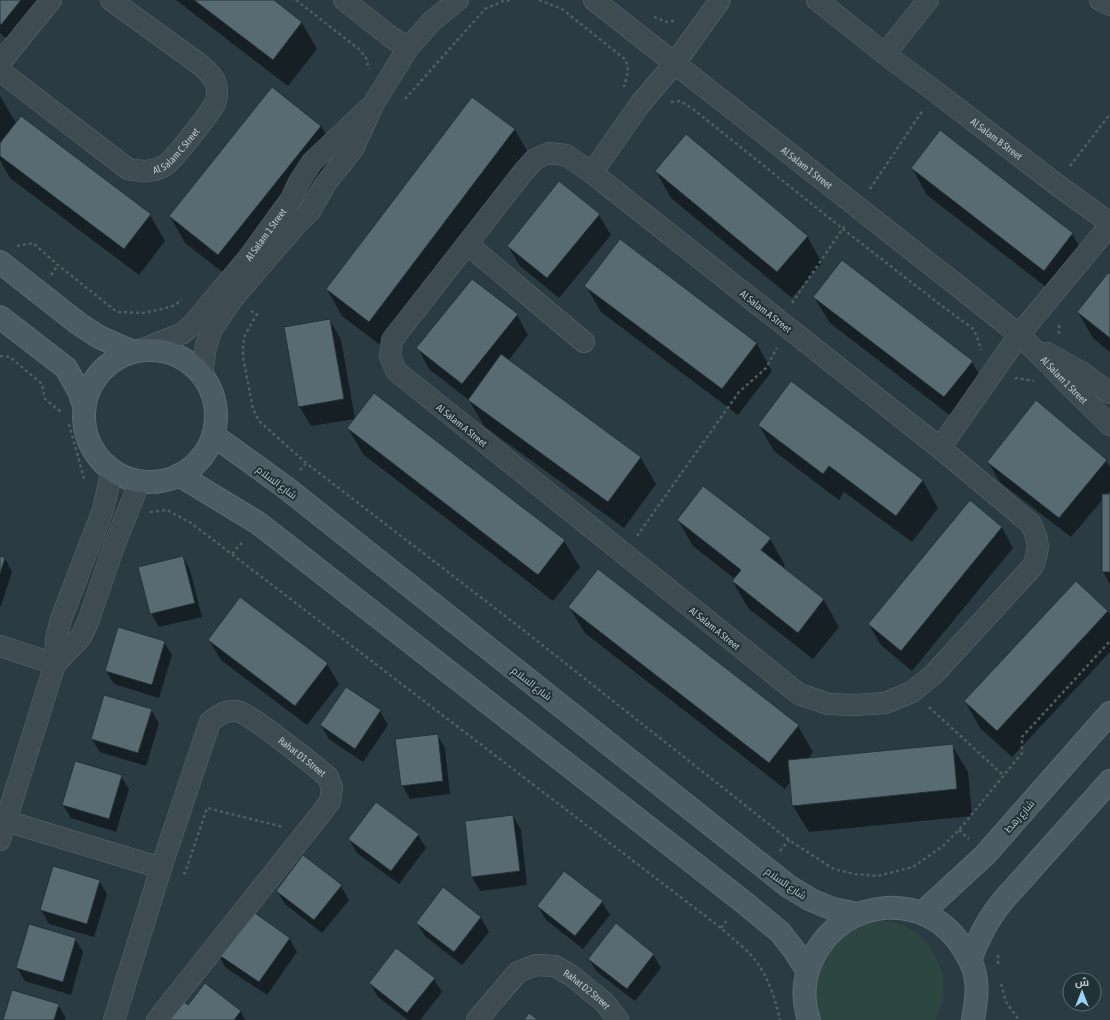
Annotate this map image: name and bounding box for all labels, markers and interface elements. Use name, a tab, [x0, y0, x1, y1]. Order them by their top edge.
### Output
street label: Al Salam B Street	[969, 116, 1024, 162]
street label: Al Salam C Street	[152, 126, 202, 176]
street label: Al Salam 1 Street	[779, 144, 835, 191]
street label: Al Salam 1 Street	[243, 206, 289, 263]
street label: Al Salam A Street	[738, 288, 794, 335]
street label: Al Salam 1 Street	[1039, 354, 1090, 406]
street label: Al Salam A Street	[434, 402, 489, 449]
street label: شارع السلام	[253, 464, 299, 503]
street label: Al Salam A Street	[687, 605, 742, 652]
street label: شارع السلام	[508, 664, 554, 704]
street label: Rahat D1 Street	[276, 735, 328, 779]
street label: شارع رهط	[1002, 798, 1037, 835]
street label: شارع السلام	[762, 865, 808, 903]
street label: Rahat D2 Street	[561, 967, 613, 1011]
north arrow	[1062, 972, 1102, 1012]
text: ش	[1075, 976, 1089, 989]

